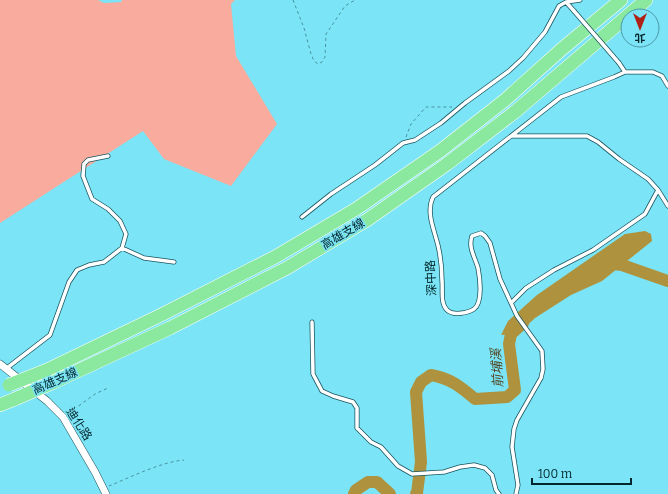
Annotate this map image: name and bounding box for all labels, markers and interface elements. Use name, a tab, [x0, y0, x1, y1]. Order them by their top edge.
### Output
north arrow	[620, 8, 660, 48]
text: 北	[635, 31, 646, 44]
street label: 高雄支線	[319, 216, 367, 252]
street label: 深中路	[423, 260, 439, 296]
water label: 前埔溪	[488, 346, 506, 388]
street label: 高雄支線	[30, 365, 80, 397]
street label: 迪化路	[63, 405, 95, 443]
scale bar	[532, 460, 631, 486]
text: 100 m	[538, 467, 573, 481]

